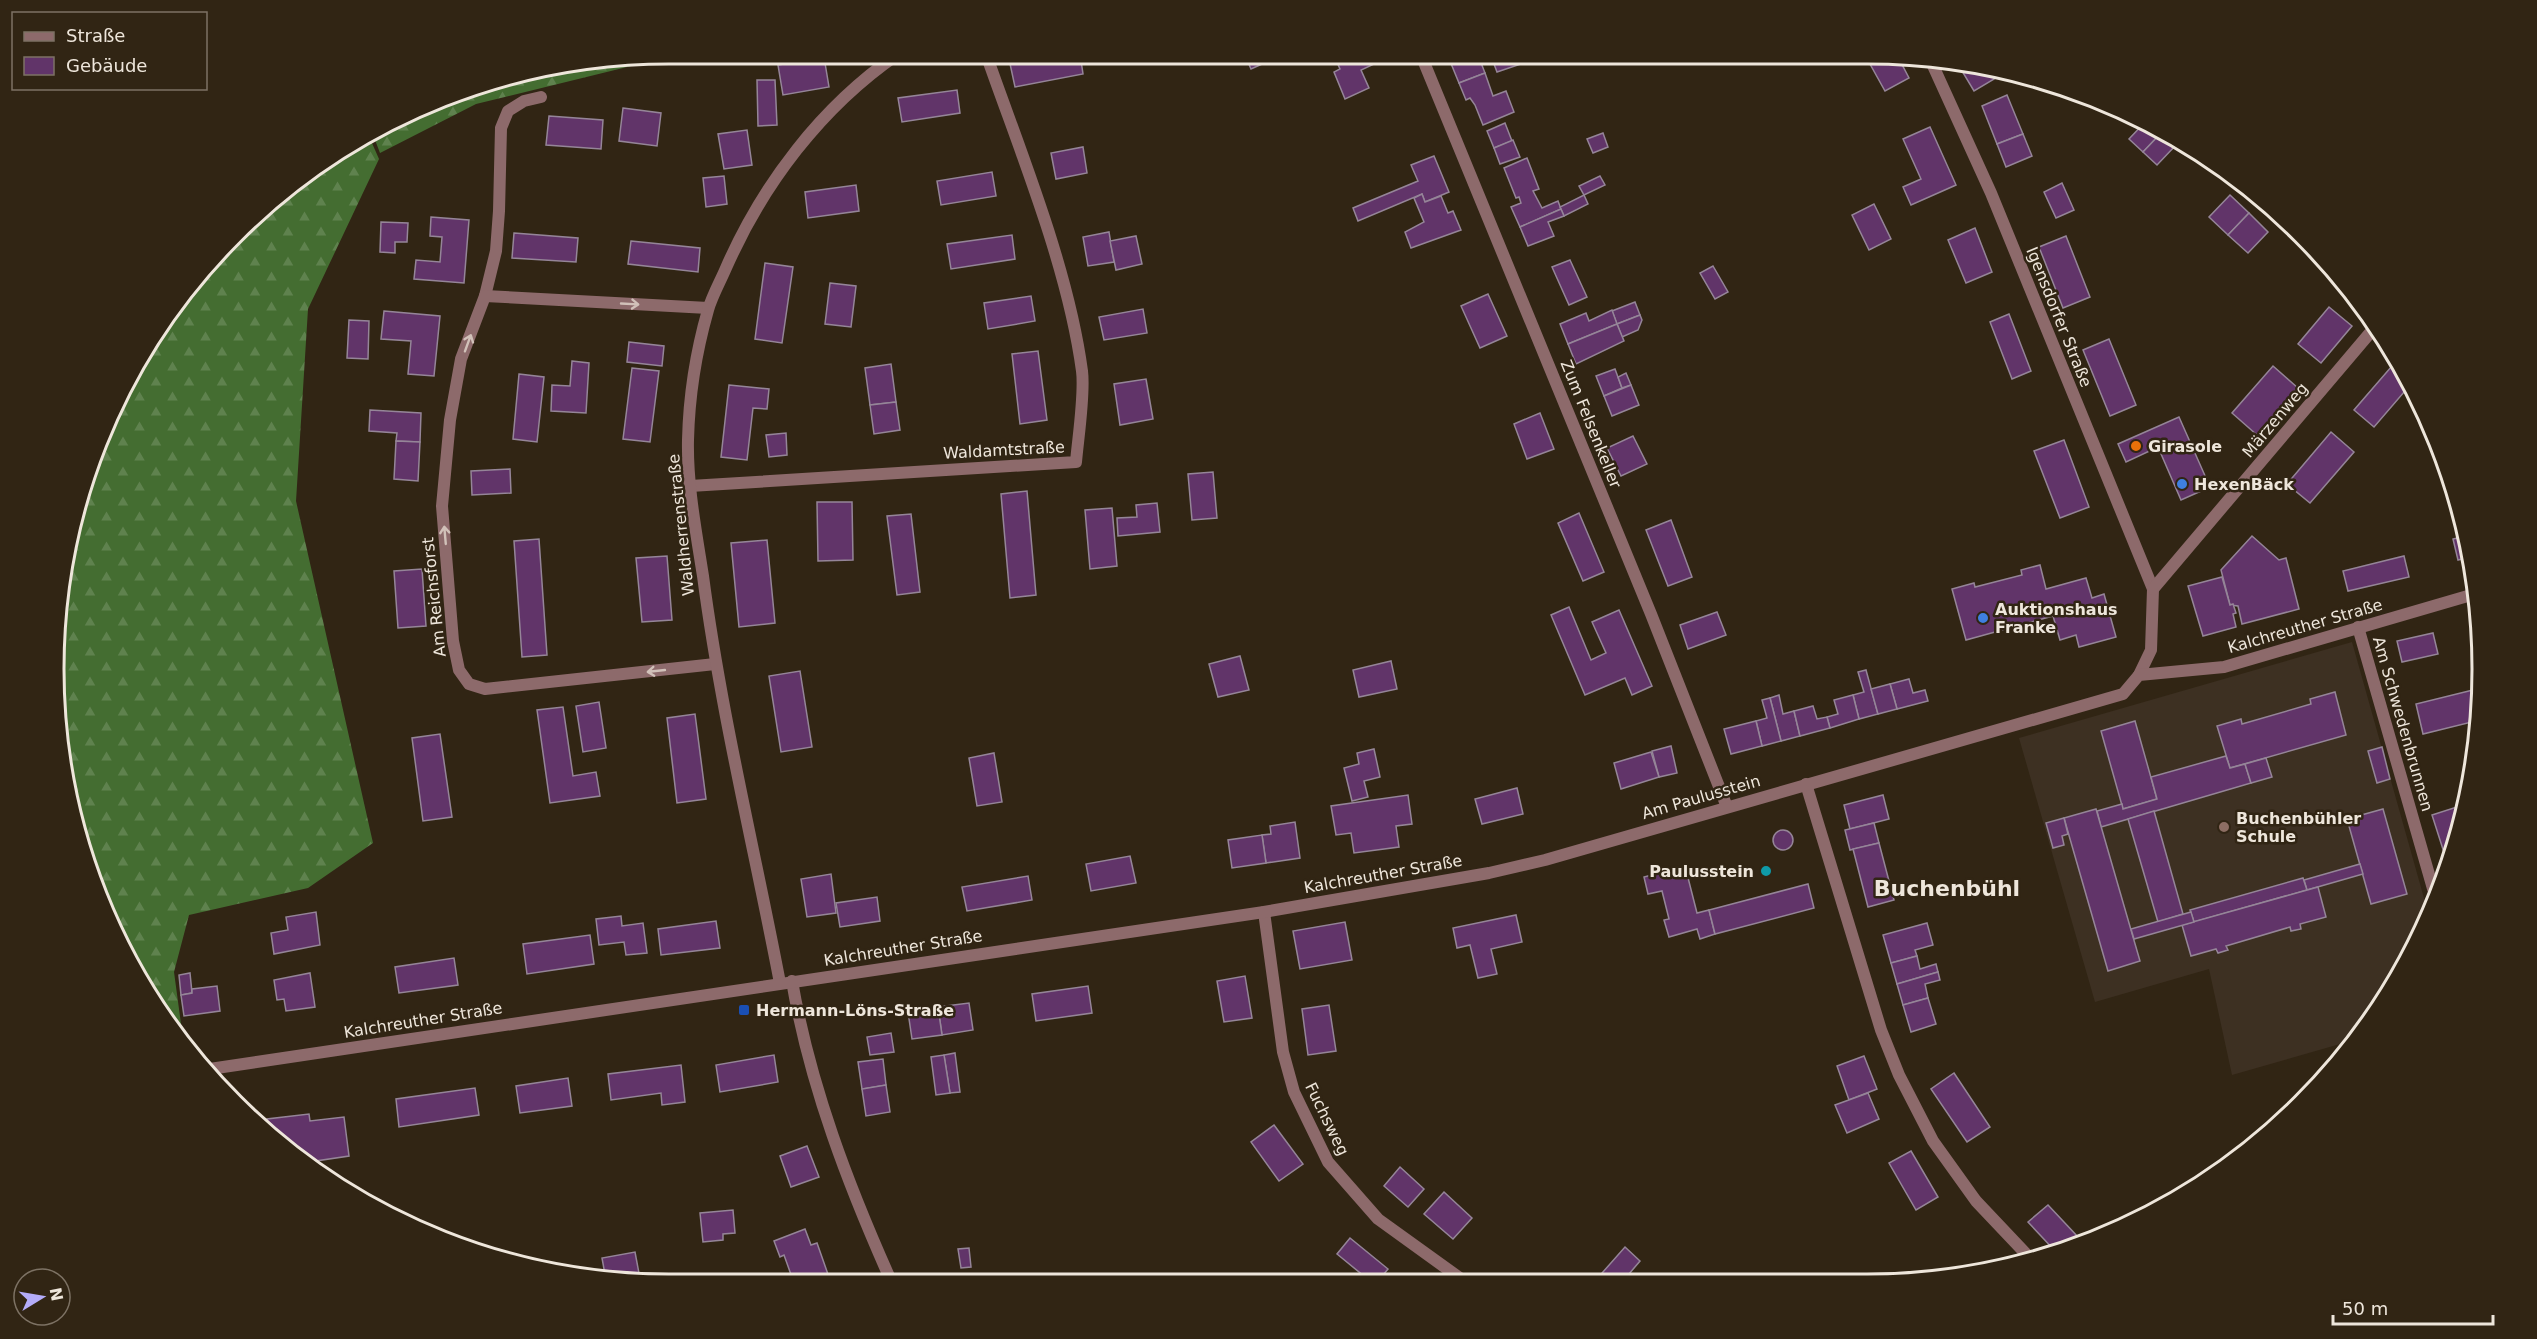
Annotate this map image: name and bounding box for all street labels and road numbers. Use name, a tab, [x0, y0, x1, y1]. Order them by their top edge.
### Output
street label: Igensdorfer Straße	[2022, 244, 2096, 390]
street label: Zum Felsenkeller	[1557, 357, 1626, 491]
street label: Märzenweg	[2238, 379, 2312, 461]
street label: Waldamtstraße	[943, 437, 1065, 463]
street label: Waldherrenstraße	[664, 453, 698, 597]
street label: Am Reichsforst	[418, 536, 450, 658]
street label: Kalchreuther Straße	[2225, 595, 2385, 657]
street label: Am Schwedenbrunnen	[2369, 634, 2437, 814]
street label: Am Paulusstein	[1640, 771, 1762, 823]
street label: Kalchreuther Straße	[1302, 851, 1464, 897]
street label: Kalchreuther Straße	[822, 926, 984, 970]
street label: Kalchreuther Straße	[342, 998, 504, 1042]
street label: Fuchsweg	[1301, 1079, 1353, 1159]

